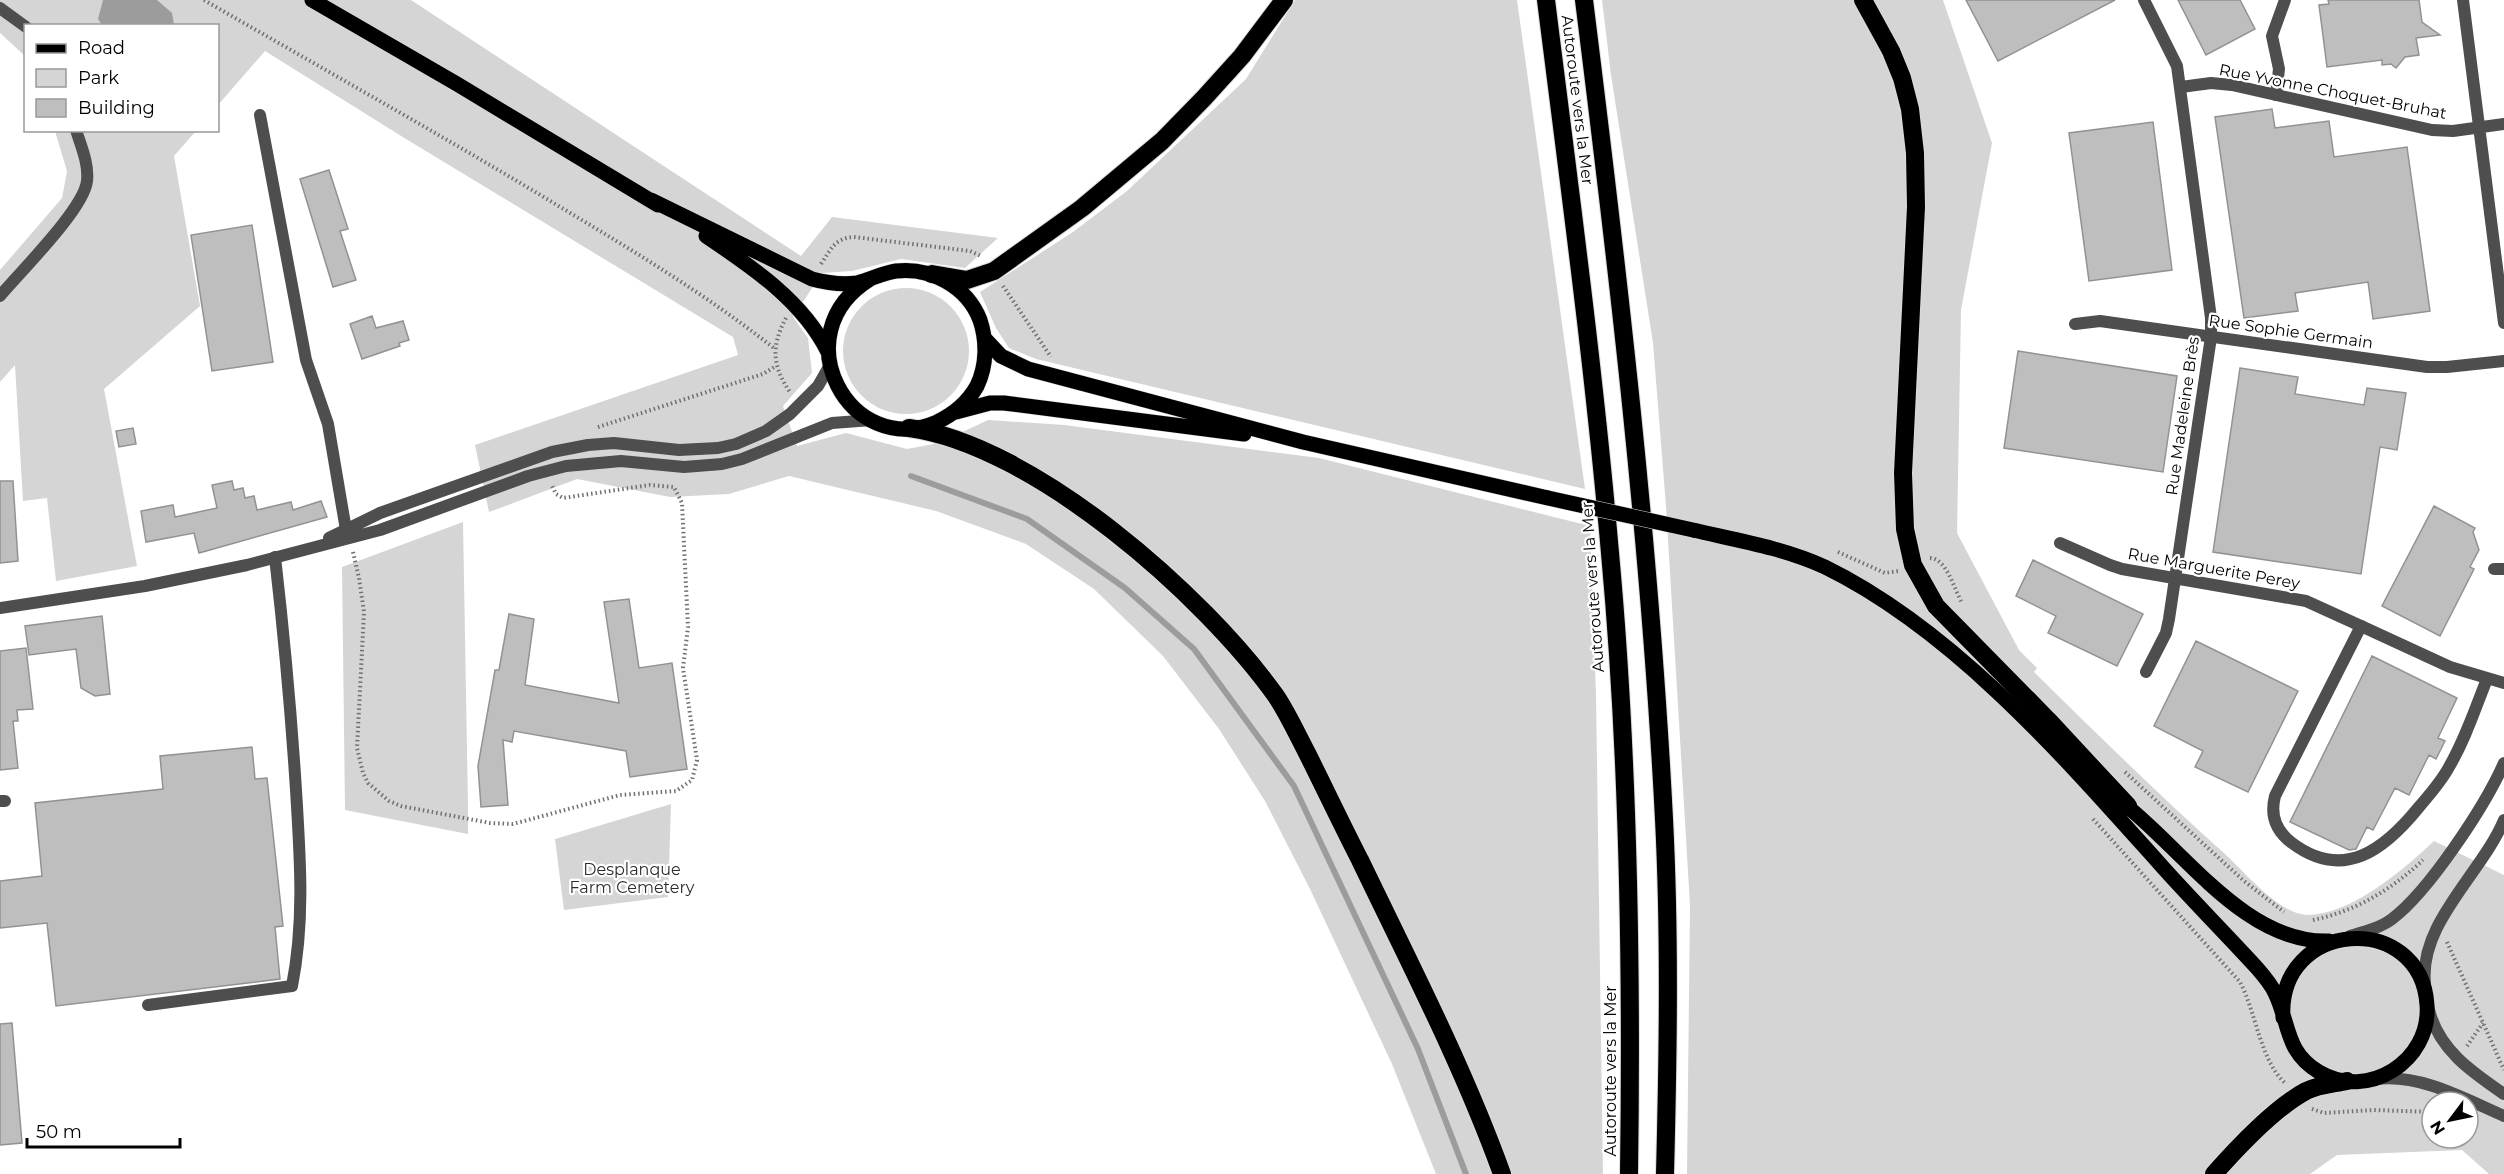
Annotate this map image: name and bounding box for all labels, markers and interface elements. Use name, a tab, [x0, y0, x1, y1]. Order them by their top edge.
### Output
street label: Autoroute vers la Mer	[1558, 14, 1597, 186]
legend	[24, 24, 219, 132]
text: Road	[78, 37, 125, 59]
street label: Rue Yvonne Choquet-Bruhat	[2217, 60, 2449, 123]
text: Park	[78, 67, 119, 89]
text: Building	[78, 97, 155, 119]
street label: Rue Sophie Germain	[2208, 311, 2374, 352]
street label: Rue Madeleine Brès	[2162, 335, 2203, 497]
street label: Autoroute vers la Mer	[1577, 501, 1608, 673]
street label: Rue Marguerite Perey	[2126, 544, 2302, 593]
park label: Desplanque Farm Cemetery	[570, 860, 695, 897]
street label: Autoroute vers la Mer	[1601, 985, 1620, 1157]
north arrow	[2420, 1090, 2480, 1150]
scale bar	[27, 1111, 180, 1149]
text: N	[2426, 1117, 2449, 1138]
text: 50 m	[36, 1121, 82, 1143]

